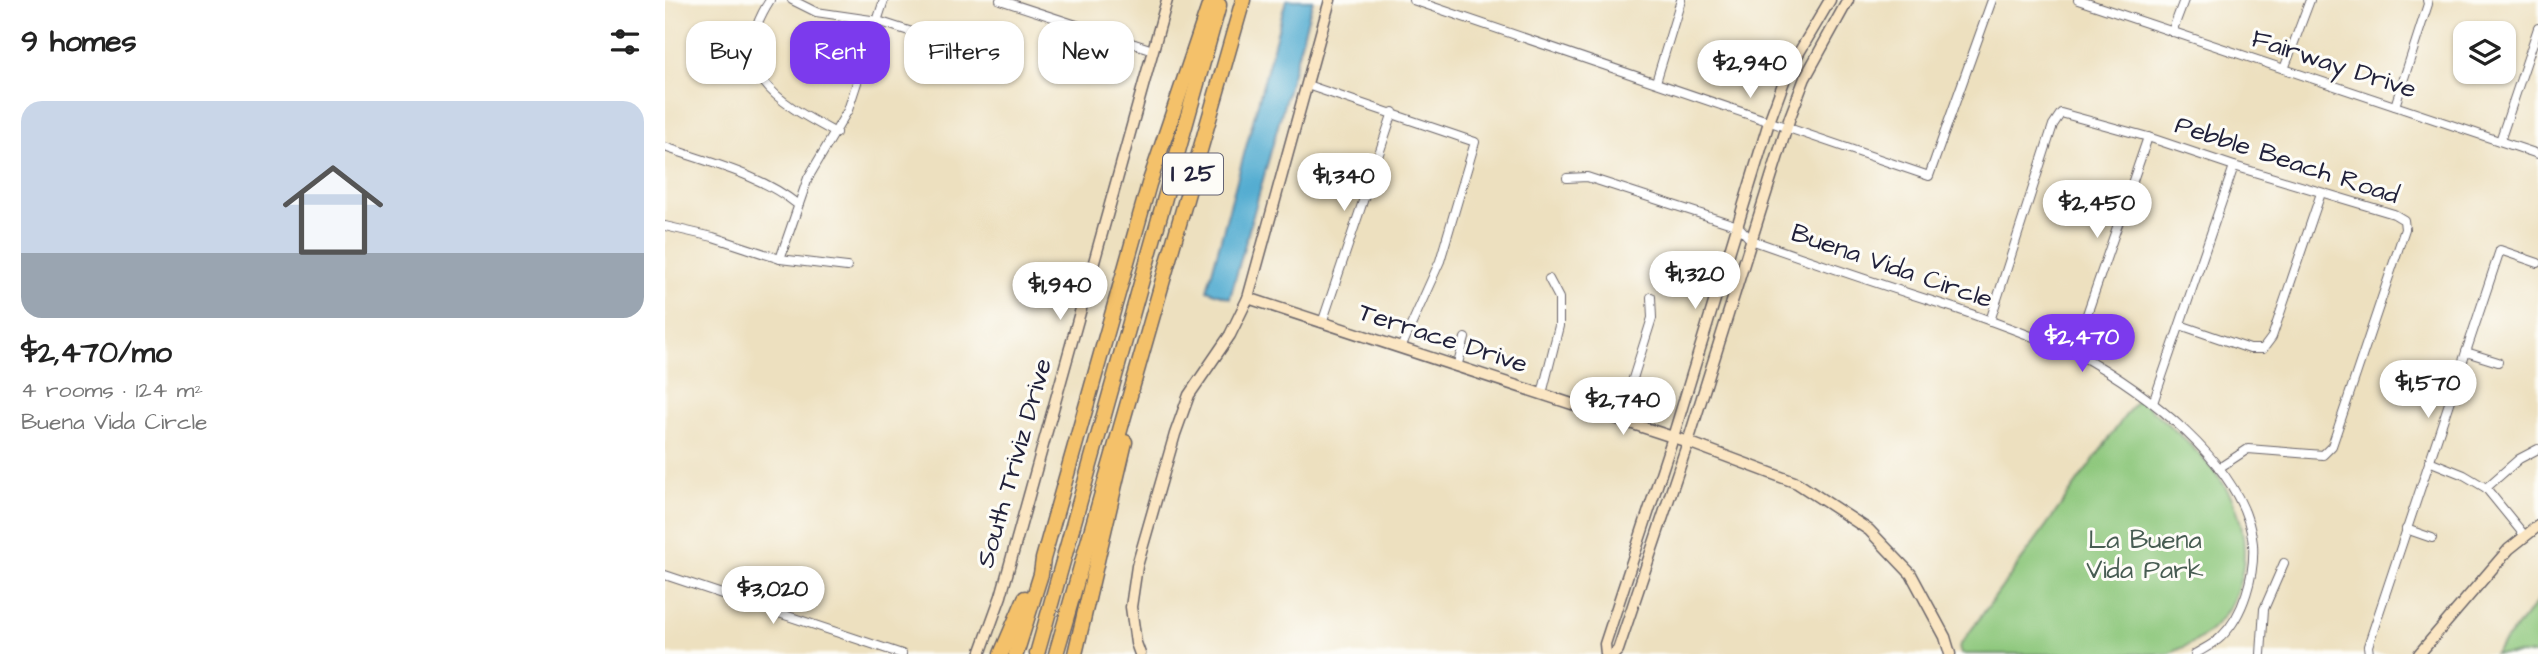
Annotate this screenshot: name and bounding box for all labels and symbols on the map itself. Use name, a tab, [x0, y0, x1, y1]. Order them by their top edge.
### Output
street label: Fairway Drive	[2246, 20, 2421, 109]
pin: $2,940	[1693, 41, 1807, 100]
street label: Pebble Beach Road	[2170, 107, 2404, 213]
road number: I 25	[1163, 154, 1223, 194]
pin: $1,340	[1287, 154, 1401, 213]
pin: $2,450	[2040, 180, 2154, 240]
street label: Buena Vida Circle	[1786, 215, 1998, 317]
pin: $1,320	[1638, 252, 1752, 311]
pin: $1,940	[1003, 262, 1117, 322]
street label: Terrace Drive	[1354, 294, 1532, 382]
pin: $2,470	[2025, 314, 2139, 374]
street label: South Triviz Drive	[967, 354, 1061, 572]
pin: $1,570	[2371, 360, 2485, 420]
pin: $2,740	[1566, 378, 1680, 437]
park label: La Buena Vida Park	[2086, 522, 2204, 588]
pin: $3,020	[716, 566, 830, 626]

